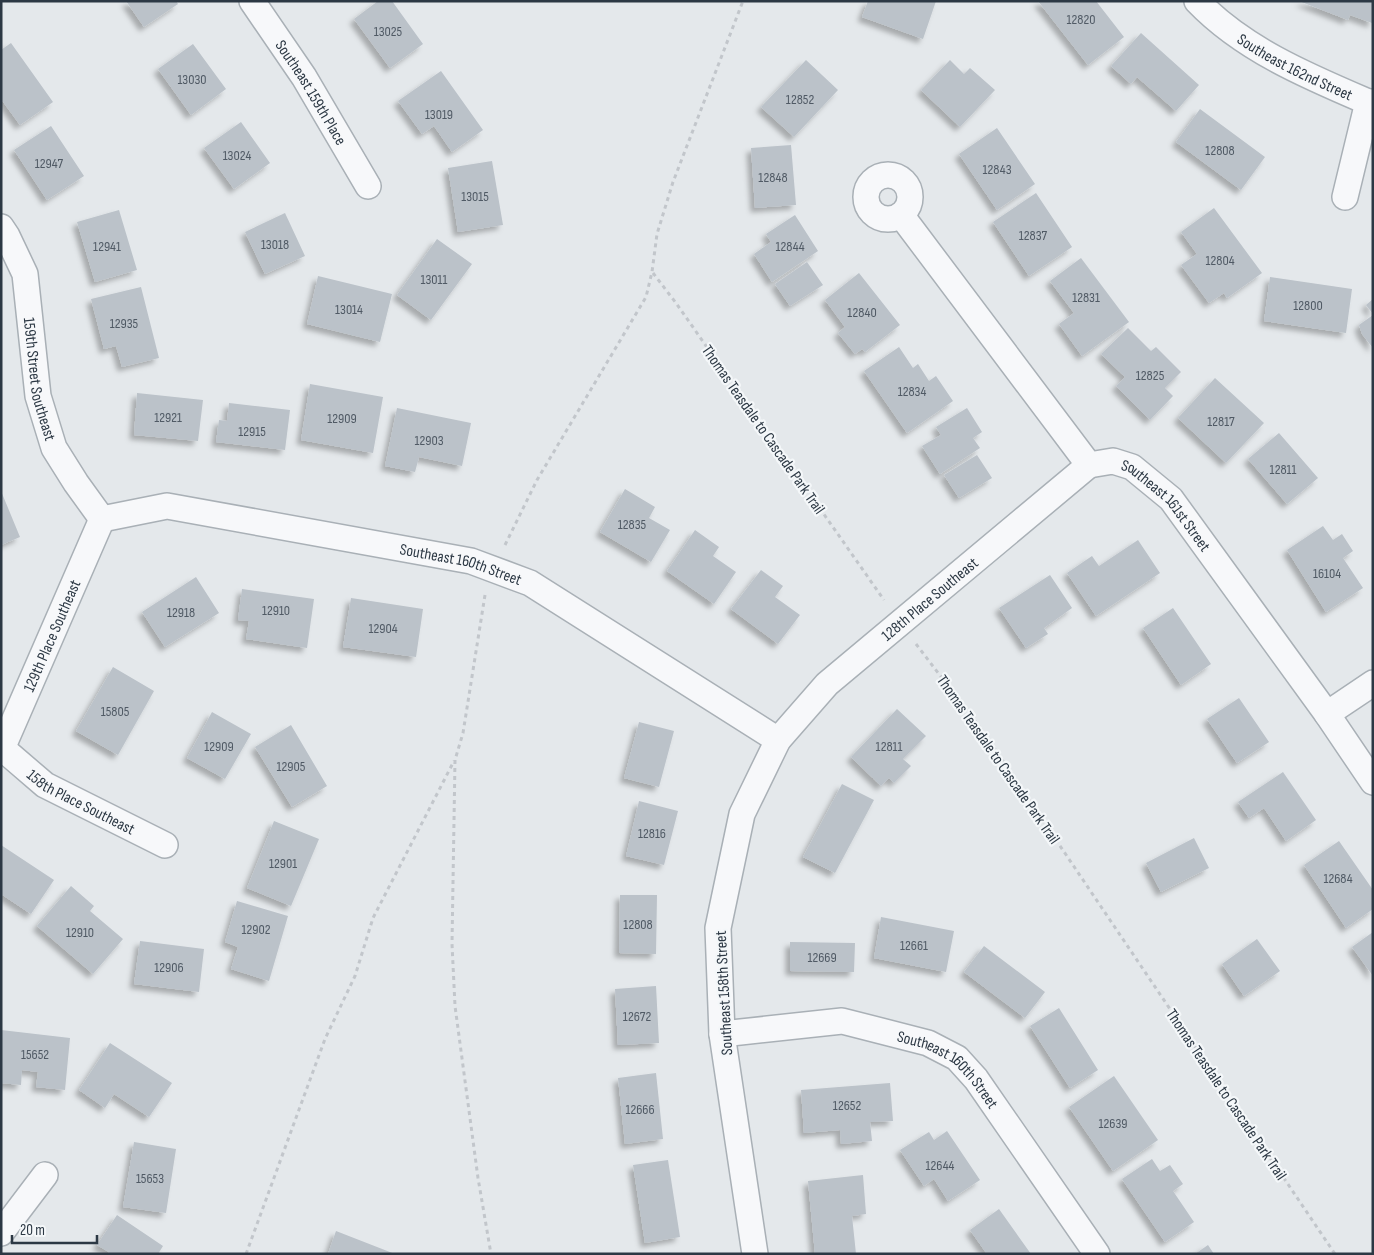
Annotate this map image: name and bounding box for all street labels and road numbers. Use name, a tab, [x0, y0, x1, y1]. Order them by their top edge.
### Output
street label: Southeast 162nd Street	[1233, 30, 1355, 105]
street label: Southeast 159th Place	[271, 37, 350, 149]
street label: 159th Street Southeast	[19, 316, 59, 443]
street label: Thomas Teasdale to Cascade Park Trail	[697, 342, 829, 518]
street label: Southeast 161st Street	[1119, 456, 1214, 556]
street label: Southeast 160th Street	[398, 540, 524, 590]
street label: 128th Place Southeast	[878, 554, 982, 645]
street label: 129th Place Southeast	[20, 577, 85, 695]
street label: Thomas Teasdale to Cascade Park Trail	[932, 672, 1064, 848]
street label: 158th Place Southeast	[22, 766, 138, 839]
street label: Southeast 158th Street	[712, 930, 737, 1056]
street label: Thomas Teasdale to Cascade Park Trail	[1161, 1006, 1290, 1184]
street label: Southeast 160th Street	[895, 1027, 1002, 1113]

